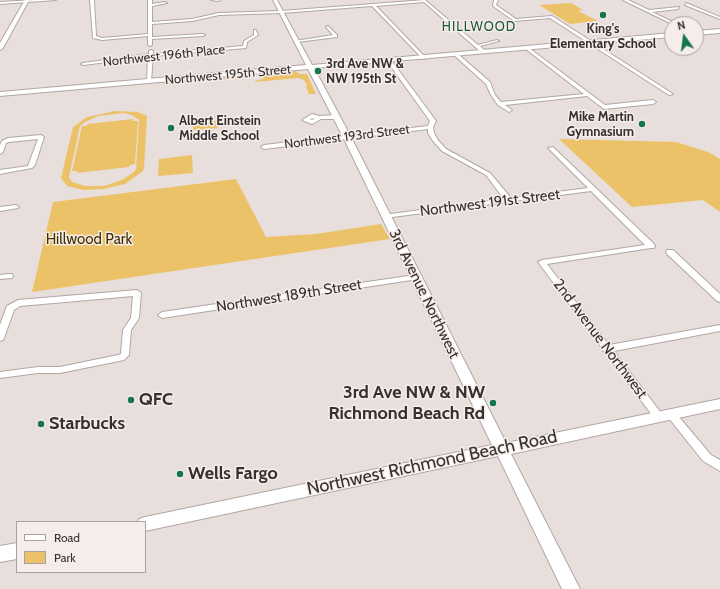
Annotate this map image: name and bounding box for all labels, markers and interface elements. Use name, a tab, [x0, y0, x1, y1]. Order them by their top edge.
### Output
marker: King's Elementary School	[598, 10, 608, 20]
north arrow	[664, 16, 704, 56]
text: N	[676, 18, 687, 33]
district label: HILLWOOD	[442, 19, 516, 35]
place label: King's Elementary School	[550, 21, 656, 52]
street label: Northwest 196th Place	[102, 42, 226, 70]
place label: 3rd Ave NW & NW 195th St	[326, 56, 404, 87]
street label: Northwest 195th Street	[164, 62, 292, 88]
marker: 3rd Ave NW & NW 195th St	[313, 66, 323, 76]
place label: Mike Martin Gymnasium	[567, 109, 634, 140]
place label: Albert Einstein Middle School	[179, 113, 261, 144]
marker: Mike Martin Gymnasium	[637, 119, 647, 129]
street label: Northwest 193rd Street	[283, 122, 411, 152]
marker: Albert Einstein Middle School	[166, 123, 176, 133]
street label: Northwest 191st Street	[419, 185, 561, 221]
street label: 3rd Avenue Northwest	[385, 226, 463, 362]
park label: Hillwood Park	[46, 231, 132, 249]
street label: Northwest 189th Street	[215, 276, 363, 316]
street label: 2nd Avenue Northwest	[549, 276, 651, 402]
place label: 3rd Ave NW & NW Richmond Beach Rd	[328, 382, 485, 424]
place label: QFC	[139, 389, 173, 411]
marker: QFC	[126, 395, 136, 405]
marker: 3rd Ave NW & NW Richmond Beach Rd	[488, 398, 498, 408]
place label: Starbucks	[49, 413, 125, 435]
marker: Starbucks	[36, 419, 46, 429]
street label: Northwest Richmond Beach Road	[305, 426, 559, 500]
place label: Wells Fargo	[188, 463, 278, 485]
marker: Wells Fargo	[175, 469, 185, 479]
legend	[16, 521, 146, 573]
text: Road	[54, 530, 80, 545]
text: Park	[54, 550, 76, 565]

